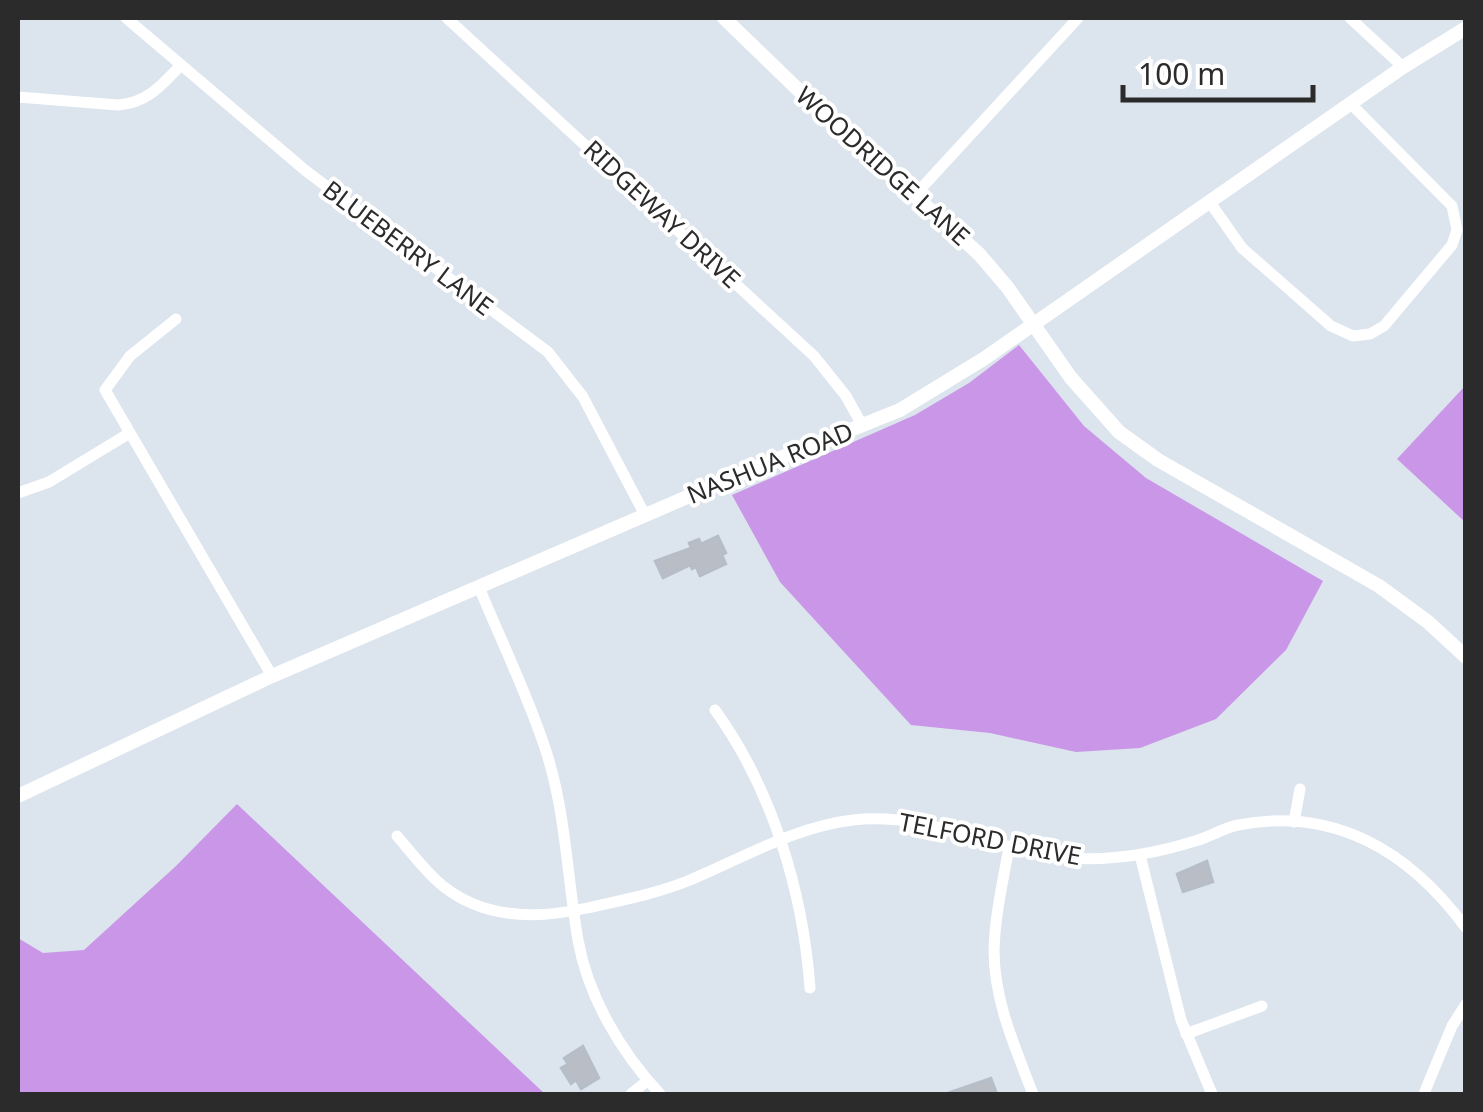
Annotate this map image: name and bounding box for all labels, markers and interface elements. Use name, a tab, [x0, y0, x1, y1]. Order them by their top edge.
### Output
scale bar	[1123, 40, 1313, 102]
text: 100 m	[1138, 53, 1225, 94]
street label: WOODRIDGE LANE	[789, 78, 978, 253]
street label: RIDGEWAY DRIVE	[577, 132, 748, 295]
street label: BLUEBERRY LANE	[316, 172, 501, 323]
street label: NASHUA ROAD	[681, 413, 858, 511]
street label: TELFORD DRIVE	[896, 804, 1084, 872]

